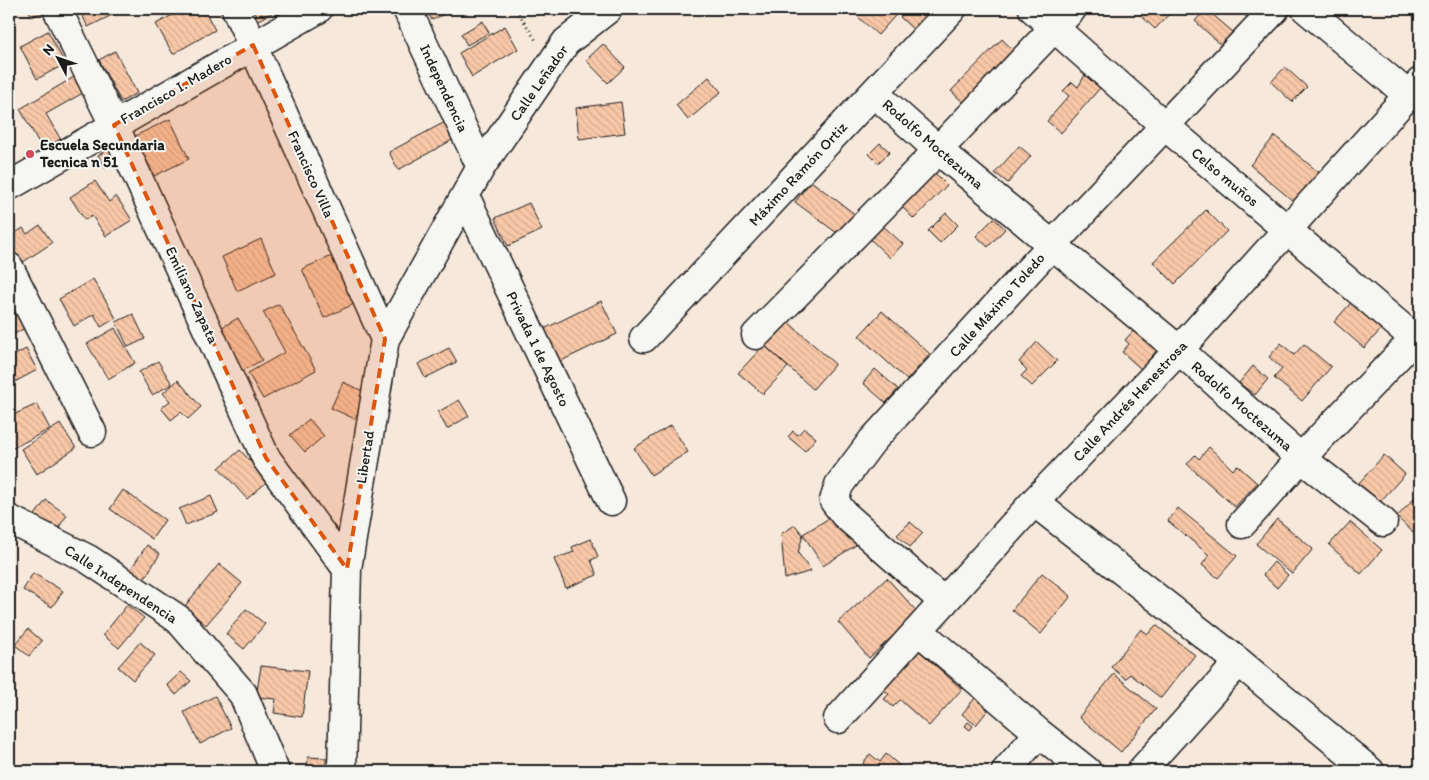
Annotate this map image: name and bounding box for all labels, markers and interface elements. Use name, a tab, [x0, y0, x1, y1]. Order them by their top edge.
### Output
north arrow	[32, 32, 82, 82]
text: N	[39, 41, 58, 59]
street label: Independencia	[416, 41, 472, 135]
street label: Calle Leñador	[506, 41, 572, 125]
street label: Francisco I. Madero	[117, 50, 235, 128]
street label: Rodolfo Moctezuma	[879, 95, 988, 193]
street label: Máximo Ramón Ortiz	[745, 118, 851, 230]
street label: Francisco Villa	[284, 128, 338, 221]
place label: Escuela Secundaria Tecnica n 51	[39, 136, 165, 171]
street label: Celso muños	[1188, 144, 1263, 211]
marker: Escuela Secundaria Tecnica n 51	[24, 148, 36, 160]
street label: Emiliano Zapata	[162, 244, 222, 347]
street label: Calle Máximo Toledo	[945, 249, 1049, 361]
street label: Privada 1 de Agosto	[502, 288, 574, 410]
street label: Calle Andrés Henestrosa	[1069, 336, 1191, 465]
street label: Rodolfo Moctezuma	[1188, 357, 1297, 455]
street label: Libertad	[352, 428, 378, 485]
street label: Calle Independencia	[61, 541, 181, 627]

